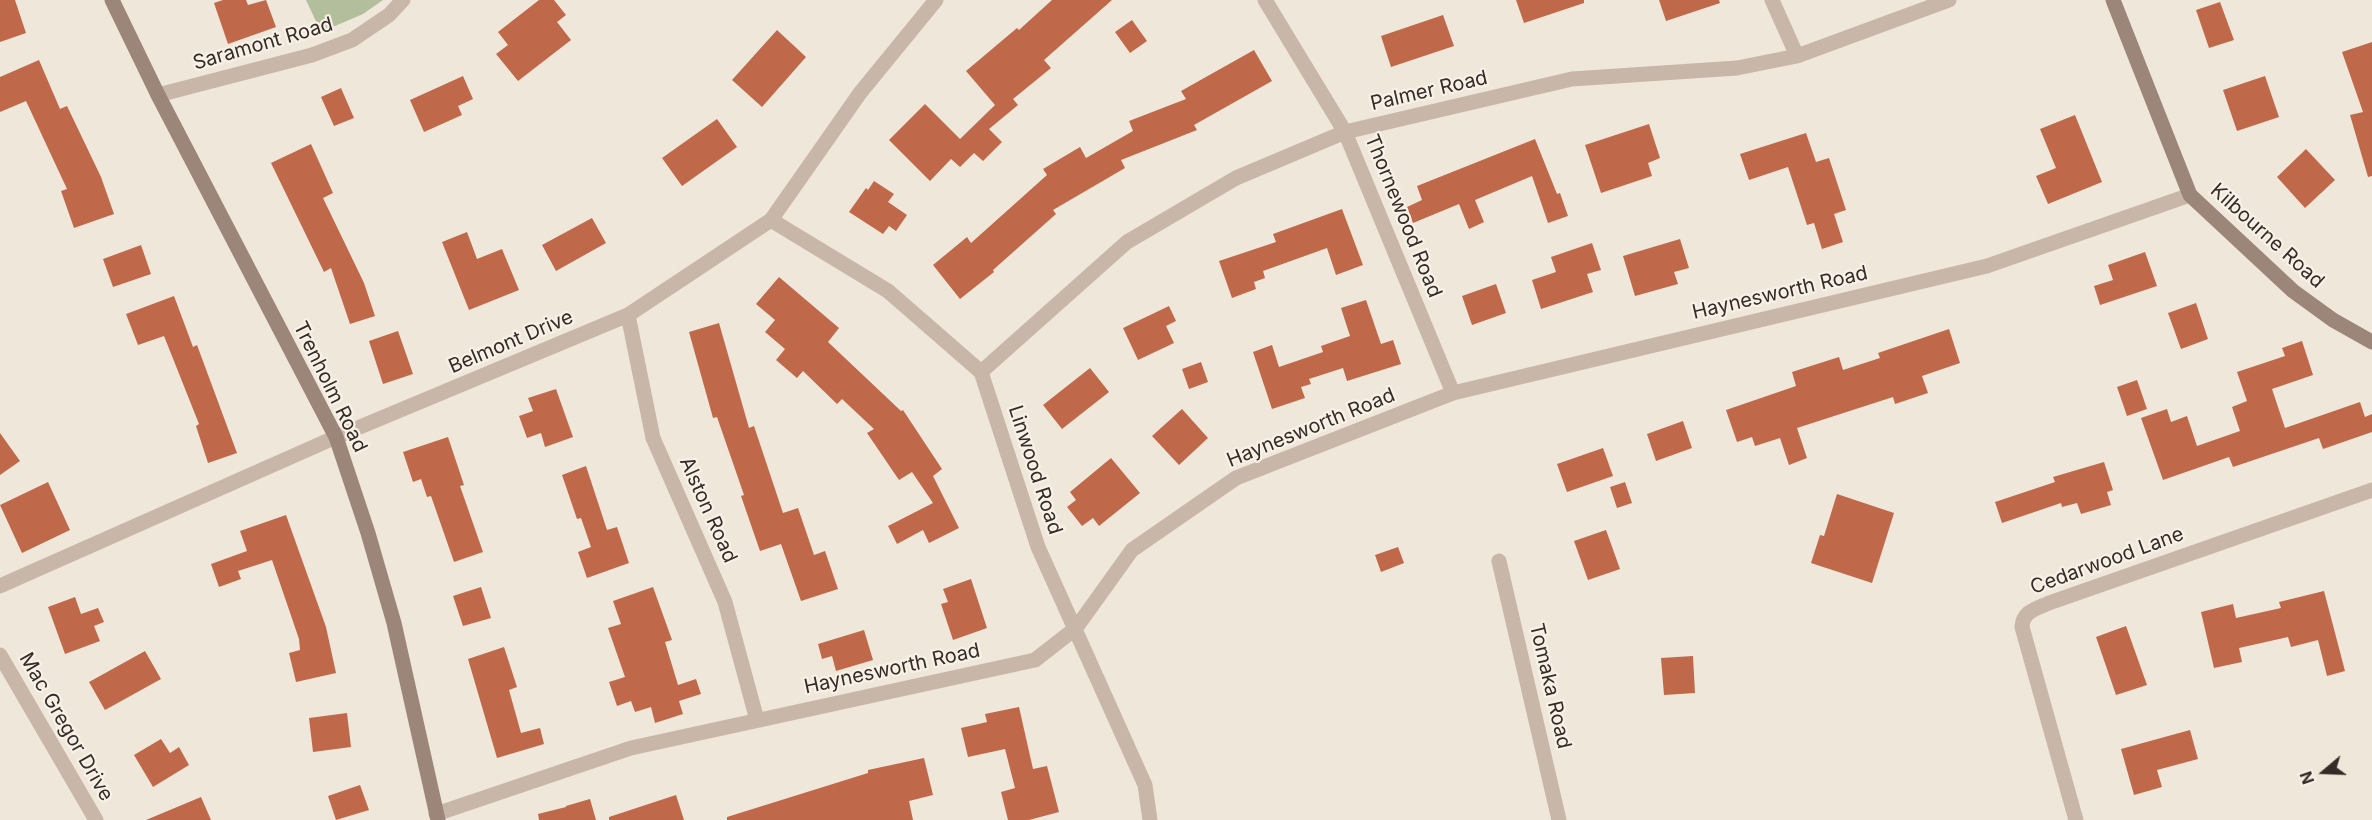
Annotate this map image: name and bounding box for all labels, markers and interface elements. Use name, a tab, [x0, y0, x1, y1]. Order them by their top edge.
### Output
street label: Saramont Road	[190, 13, 336, 75]
street label: Palmer Road	[1368, 66, 1490, 116]
street label: Thornewood Road	[1359, 131, 1447, 301]
street label: Kilbourne Road	[2205, 179, 2329, 293]
street label: Haynesworth Road	[1690, 261, 1870, 325]
street label: Belmont Drive	[445, 305, 577, 379]
street label: Trenholm Road	[288, 318, 372, 456]
street label: Haynesworth Road	[1223, 383, 1399, 473]
street label: Linwood Road	[1003, 403, 1067, 537]
street label: Alston Road	[674, 453, 742, 567]
street label: Cedarwood Lane	[2027, 522, 2187, 600]
street label: Tomaka Road	[1524, 621, 1576, 751]
street label: Haynesworth Road	[802, 639, 982, 699]
street label: Mac Gregor Drive	[14, 649, 118, 805]
north arrow	[2294, 742, 2354, 802]
text: N	[2296, 769, 2318, 787]

